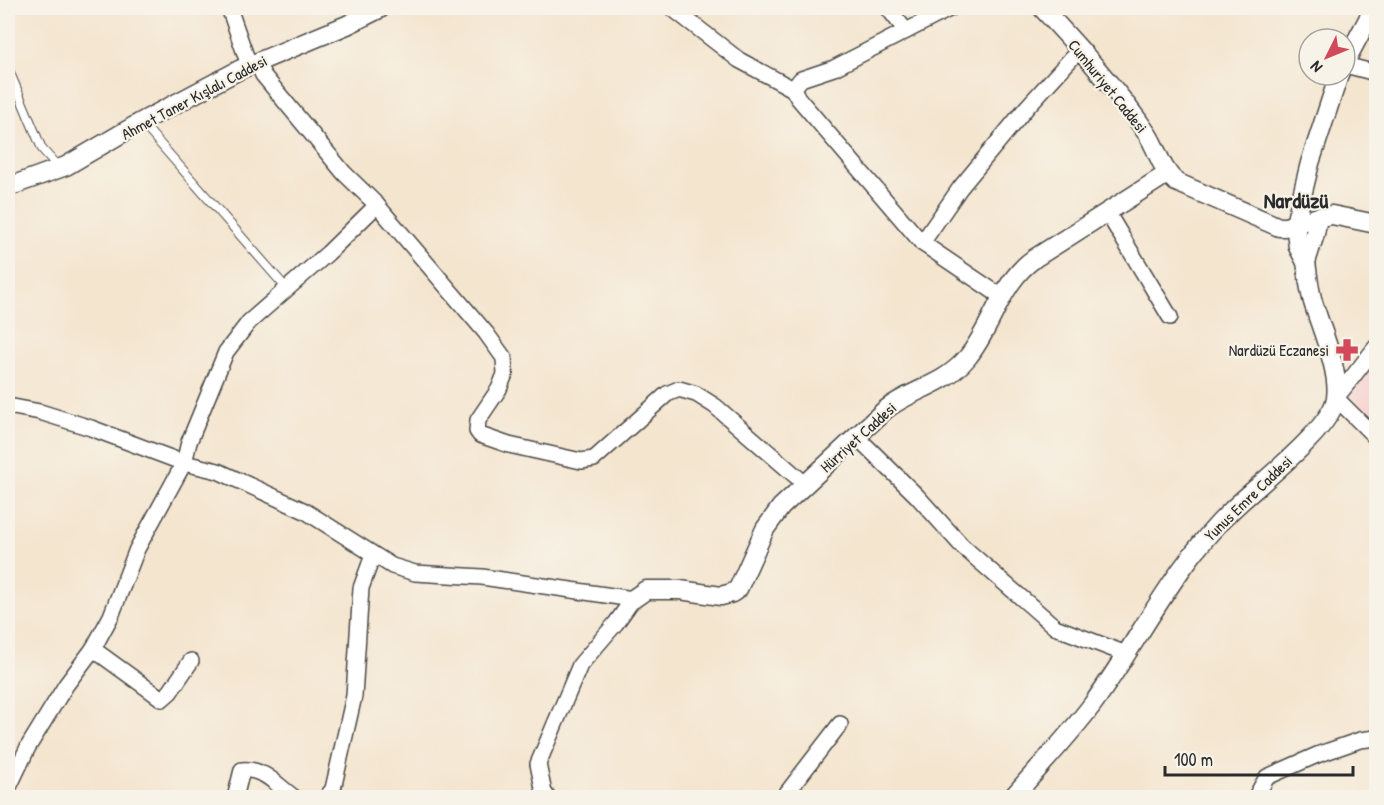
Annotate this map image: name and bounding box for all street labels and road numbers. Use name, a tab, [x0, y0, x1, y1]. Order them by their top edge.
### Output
street label: Cumhuriyet Caddesi	[1063, 34, 1153, 138]
street label: Ahmet Taner Kışlalı Caddesi	[117, 49, 271, 145]
street label: Hürriyet Caddesi	[815, 397, 901, 477]
street label: Yunus Emre Caddesi	[1199, 450, 1297, 546]

